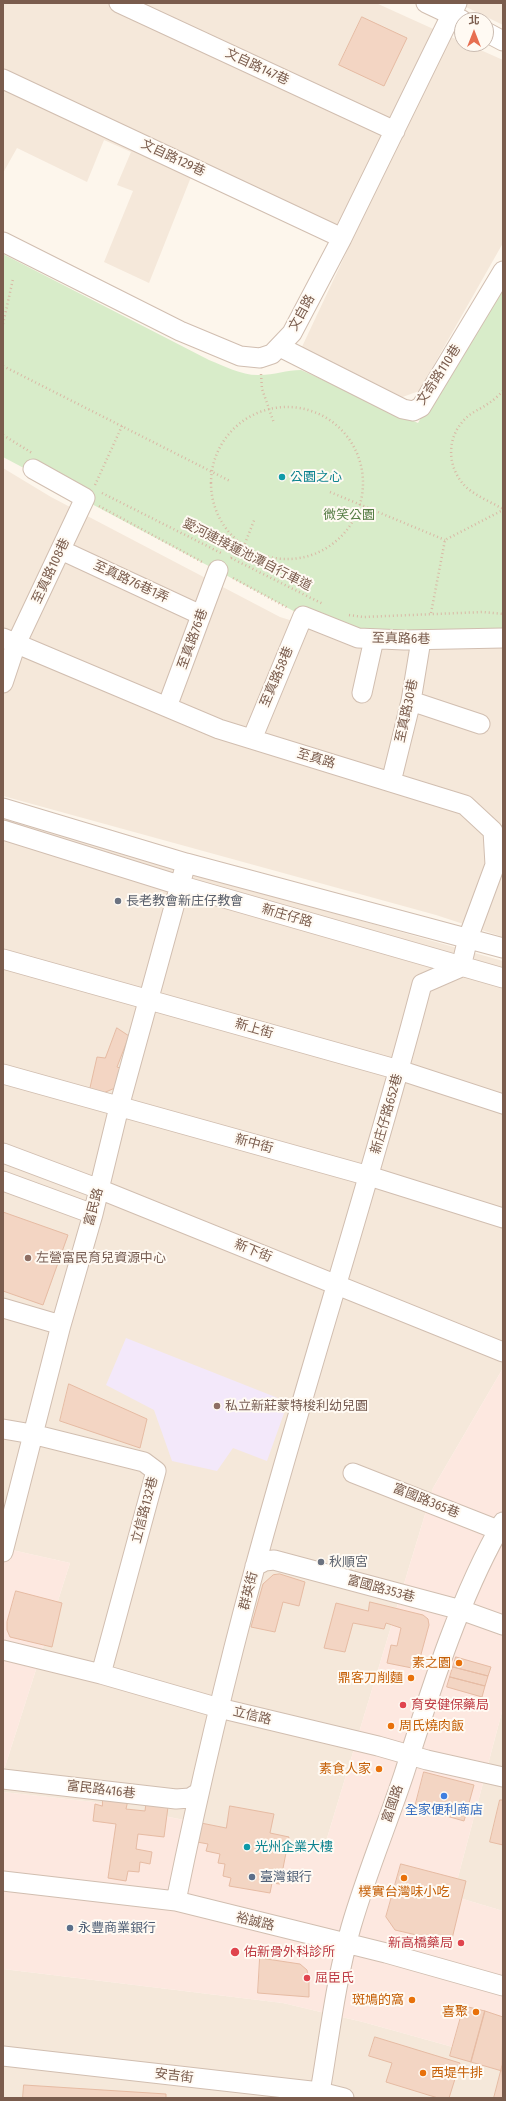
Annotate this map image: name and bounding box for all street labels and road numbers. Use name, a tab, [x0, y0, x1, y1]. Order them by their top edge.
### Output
street label: 文自路147巷	[223, 45, 291, 89]
street label: 文自路129巷	[138, 136, 208, 180]
street label: 文自路	[286, 292, 318, 334]
street label: 文奇路110巷	[414, 342, 464, 408]
street label: 愛河連接蓮池潭自行車道	[180, 516, 314, 594]
street label: 至真路108巷	[29, 536, 73, 606]
street label: 至真路76巷1弄	[91, 558, 171, 606]
street label: 至真路76巷	[175, 607, 211, 671]
street label: 至真路6巷	[372, 631, 430, 647]
street label: 至真路58巷	[257, 644, 297, 710]
street label: 至真路30巷	[393, 678, 421, 744]
street label: 至真路	[295, 746, 337, 772]
street label: 新庄仔路	[260, 901, 314, 931]
street label: 新上街	[233, 1016, 275, 1042]
street label: 新庄仔路652巷	[368, 1072, 406, 1156]
street label: 新中街	[233, 1131, 275, 1157]
street label: 富民路	[81, 1186, 107, 1228]
street label: 新下街	[232, 1236, 274, 1266]
street label: 立信路132巷	[129, 1475, 161, 1545]
street label: 富國路365巷	[391, 1481, 461, 1521]
street label: 群英街	[237, 1570, 261, 1612]
street label: 富國路353巷	[345, 1572, 417, 1606]
street label: 立信路	[231, 1704, 273, 1728]
street label: 富民路416巷	[66, 1778, 136, 1802]
street label: 富國路	[379, 1783, 407, 1825]
street label: 裕誠路	[234, 1910, 276, 1934]
street label: 安吉街	[154, 2066, 194, 2086]

